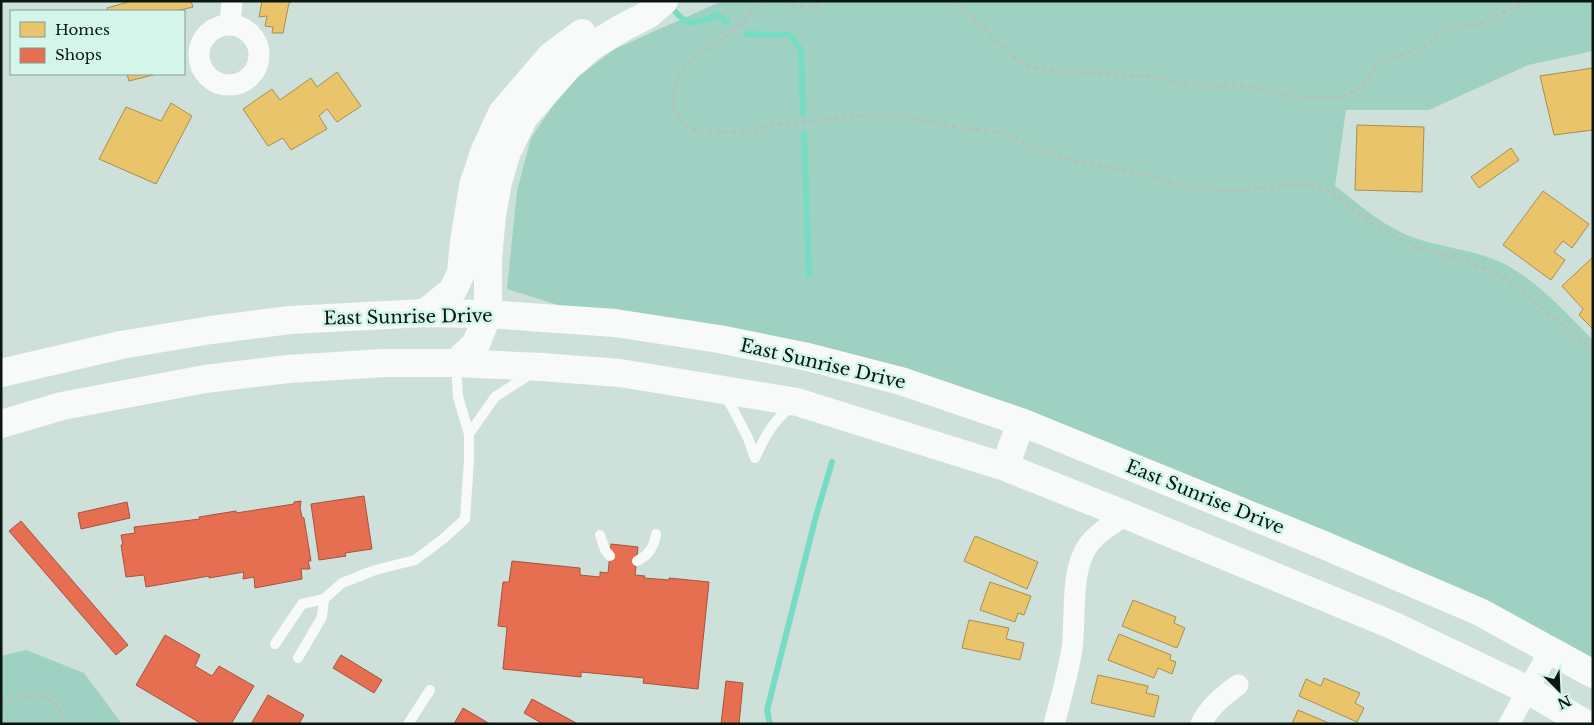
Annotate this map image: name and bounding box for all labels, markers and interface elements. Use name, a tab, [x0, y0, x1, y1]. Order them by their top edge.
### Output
legend	[10, 10, 185, 75]
text: Homes	[55, 20, 110, 39]
text: Shops	[55, 45, 102, 64]
street label: East Sunrise Drive	[323, 305, 493, 329]
street label: East Sunrise Drive	[738, 334, 908, 394]
street label: East Sunrise Drive	[1122, 455, 1288, 539]
north arrow	[1534, 665, 1584, 715]
text: N	[1555, 691, 1574, 713]

